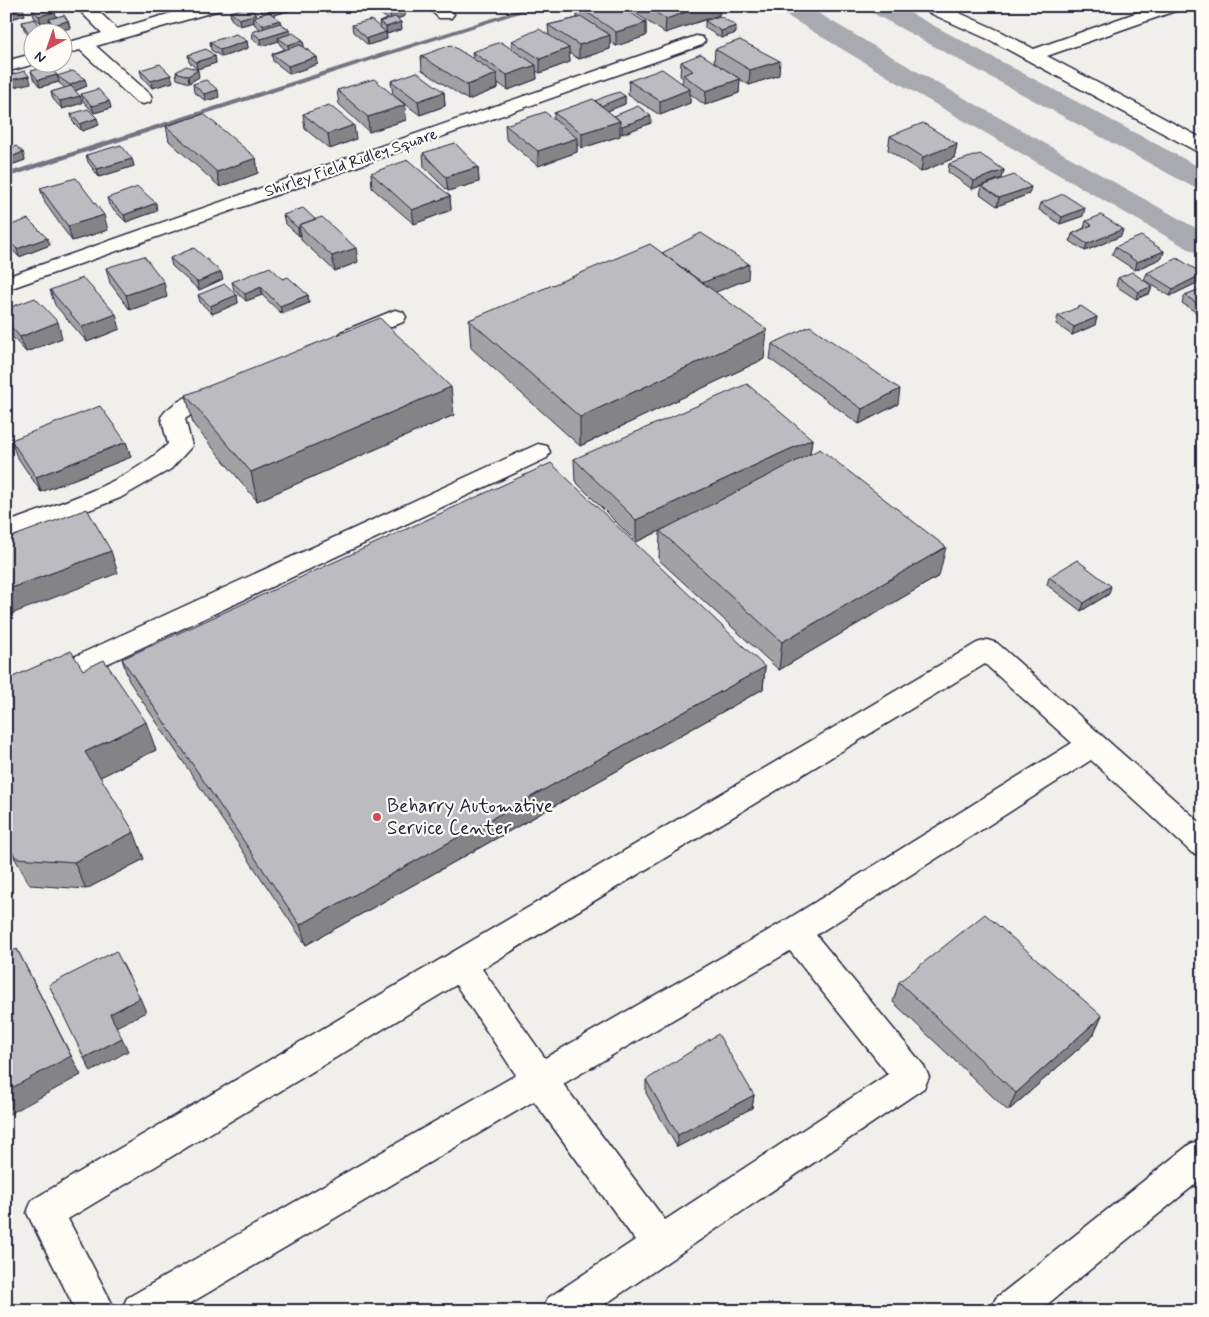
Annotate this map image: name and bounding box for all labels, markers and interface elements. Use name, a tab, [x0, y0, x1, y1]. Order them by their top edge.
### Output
north arrow	[22, 22, 72, 72]
text: N	[31, 47, 50, 67]
street label: Shirley Field Ridley Square	[262, 123, 441, 202]
place label: Beharry Automative Service Center	[387, 794, 553, 841]
marker: Beharry Automative Service Center	[371, 811, 383, 823]

